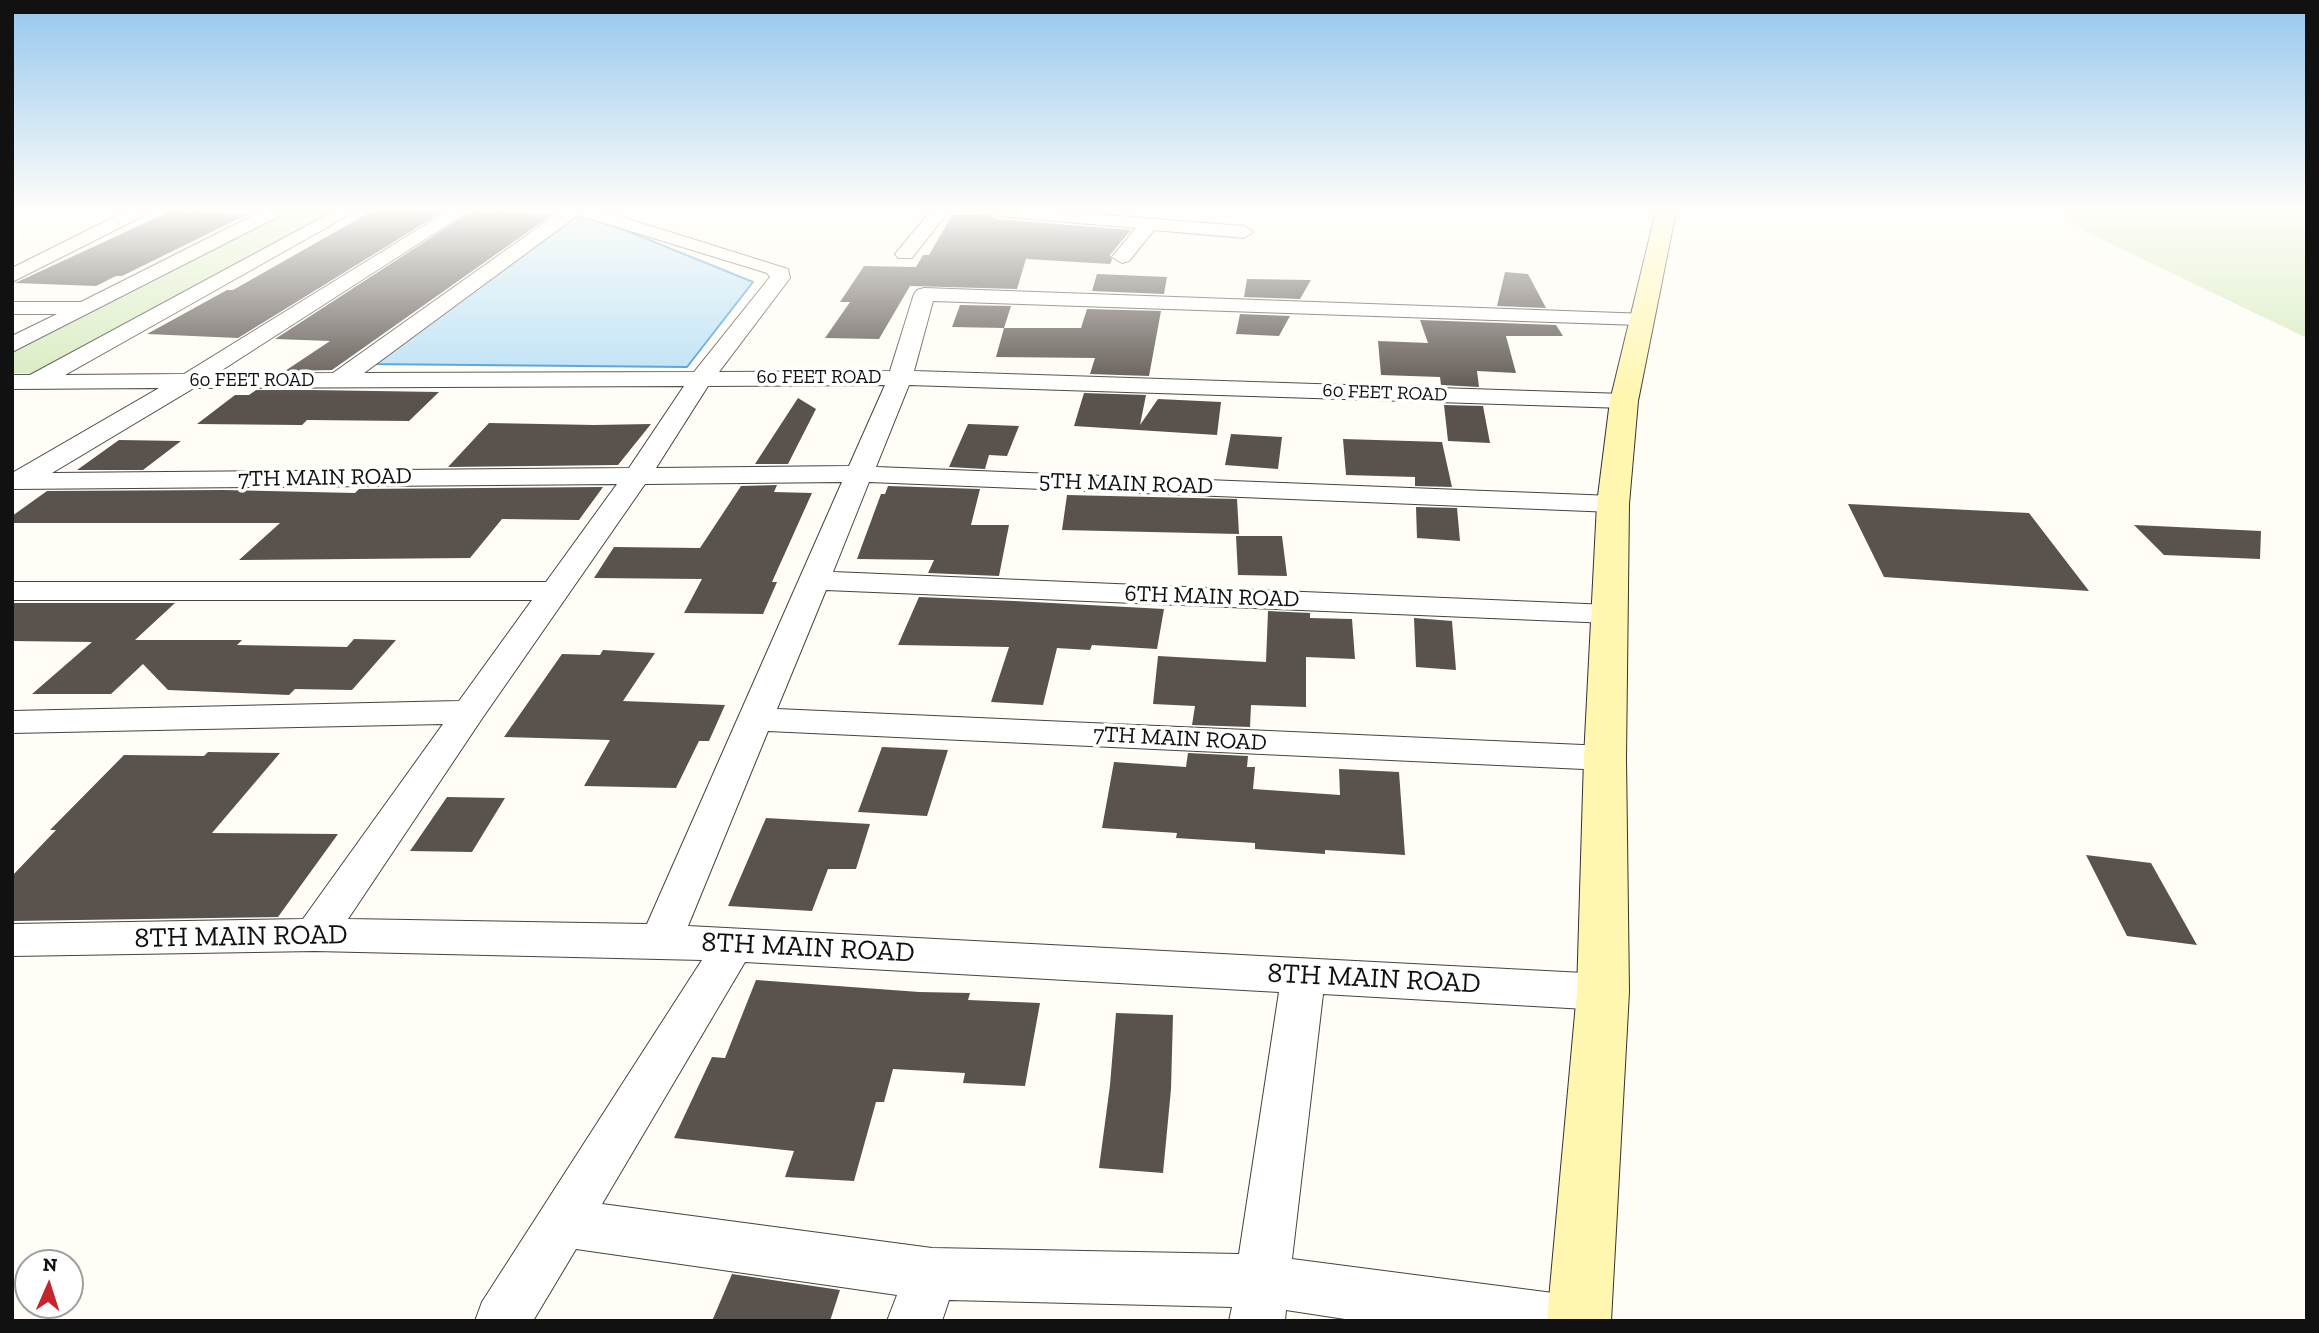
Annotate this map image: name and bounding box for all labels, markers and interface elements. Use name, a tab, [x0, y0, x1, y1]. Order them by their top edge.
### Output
street label: 60 FEET ROAD	[757, 367, 881, 389]
street label: 60 FEET ROAD	[190, 370, 314, 392]
street label: 60 FEET ROAD	[1322, 379, 1448, 407]
street label: 7TH MAIN ROAD	[238, 463, 412, 493]
street label: 5TH MAIN ROAD	[1038, 467, 1214, 501]
street label: 6TH MAIN ROAD	[1124, 580, 1300, 614]
street label: 7TH MAIN ROAD	[1093, 721, 1267, 757]
street label: 8TH MAIN ROAD	[134, 918, 348, 956]
street label: 8TH MAIN ROAD	[701, 926, 915, 970]
street label: 8TH MAIN ROAD	[1267, 957, 1481, 1001]
north arrow	[14, 1249, 84, 1319]
text: N	[42, 1253, 58, 1276]

